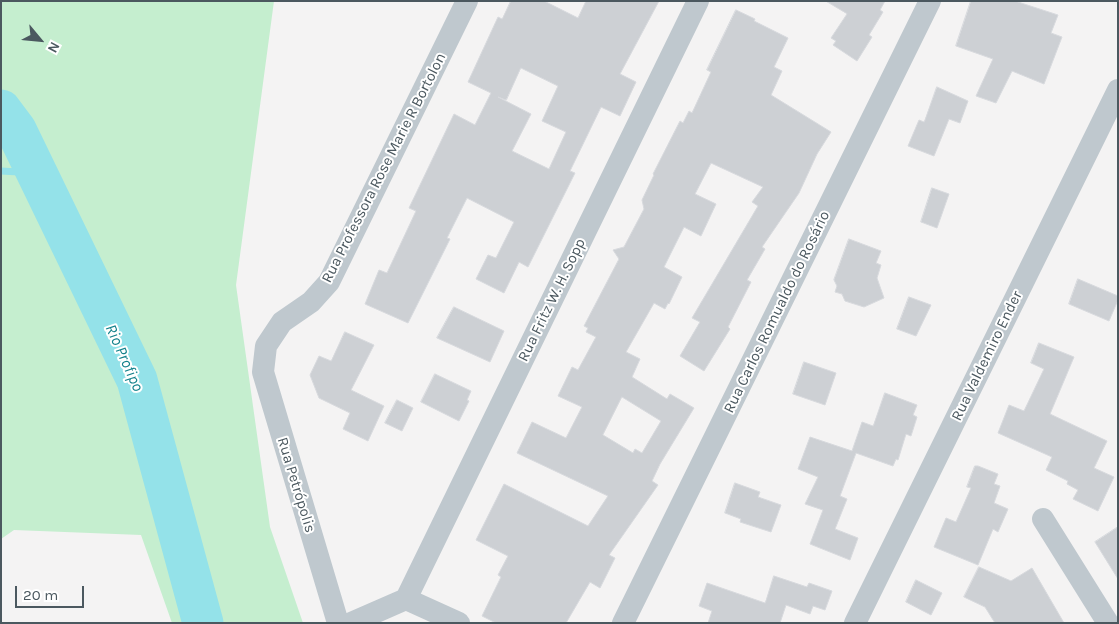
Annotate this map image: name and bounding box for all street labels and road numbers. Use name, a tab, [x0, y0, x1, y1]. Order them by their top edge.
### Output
street label: Rua Professora Rose Marie R Bortolon	[318, 50, 450, 286]
street label: Rua Carlos Romualdo do Rosário	[720, 208, 834, 416]
street label: Rua Fritz W. H. Sopp	[514, 235, 590, 365]
street label: Rua Valdemiro Ender	[948, 288, 1026, 424]
street label: Rua Petrópolis	[273, 435, 319, 535]

